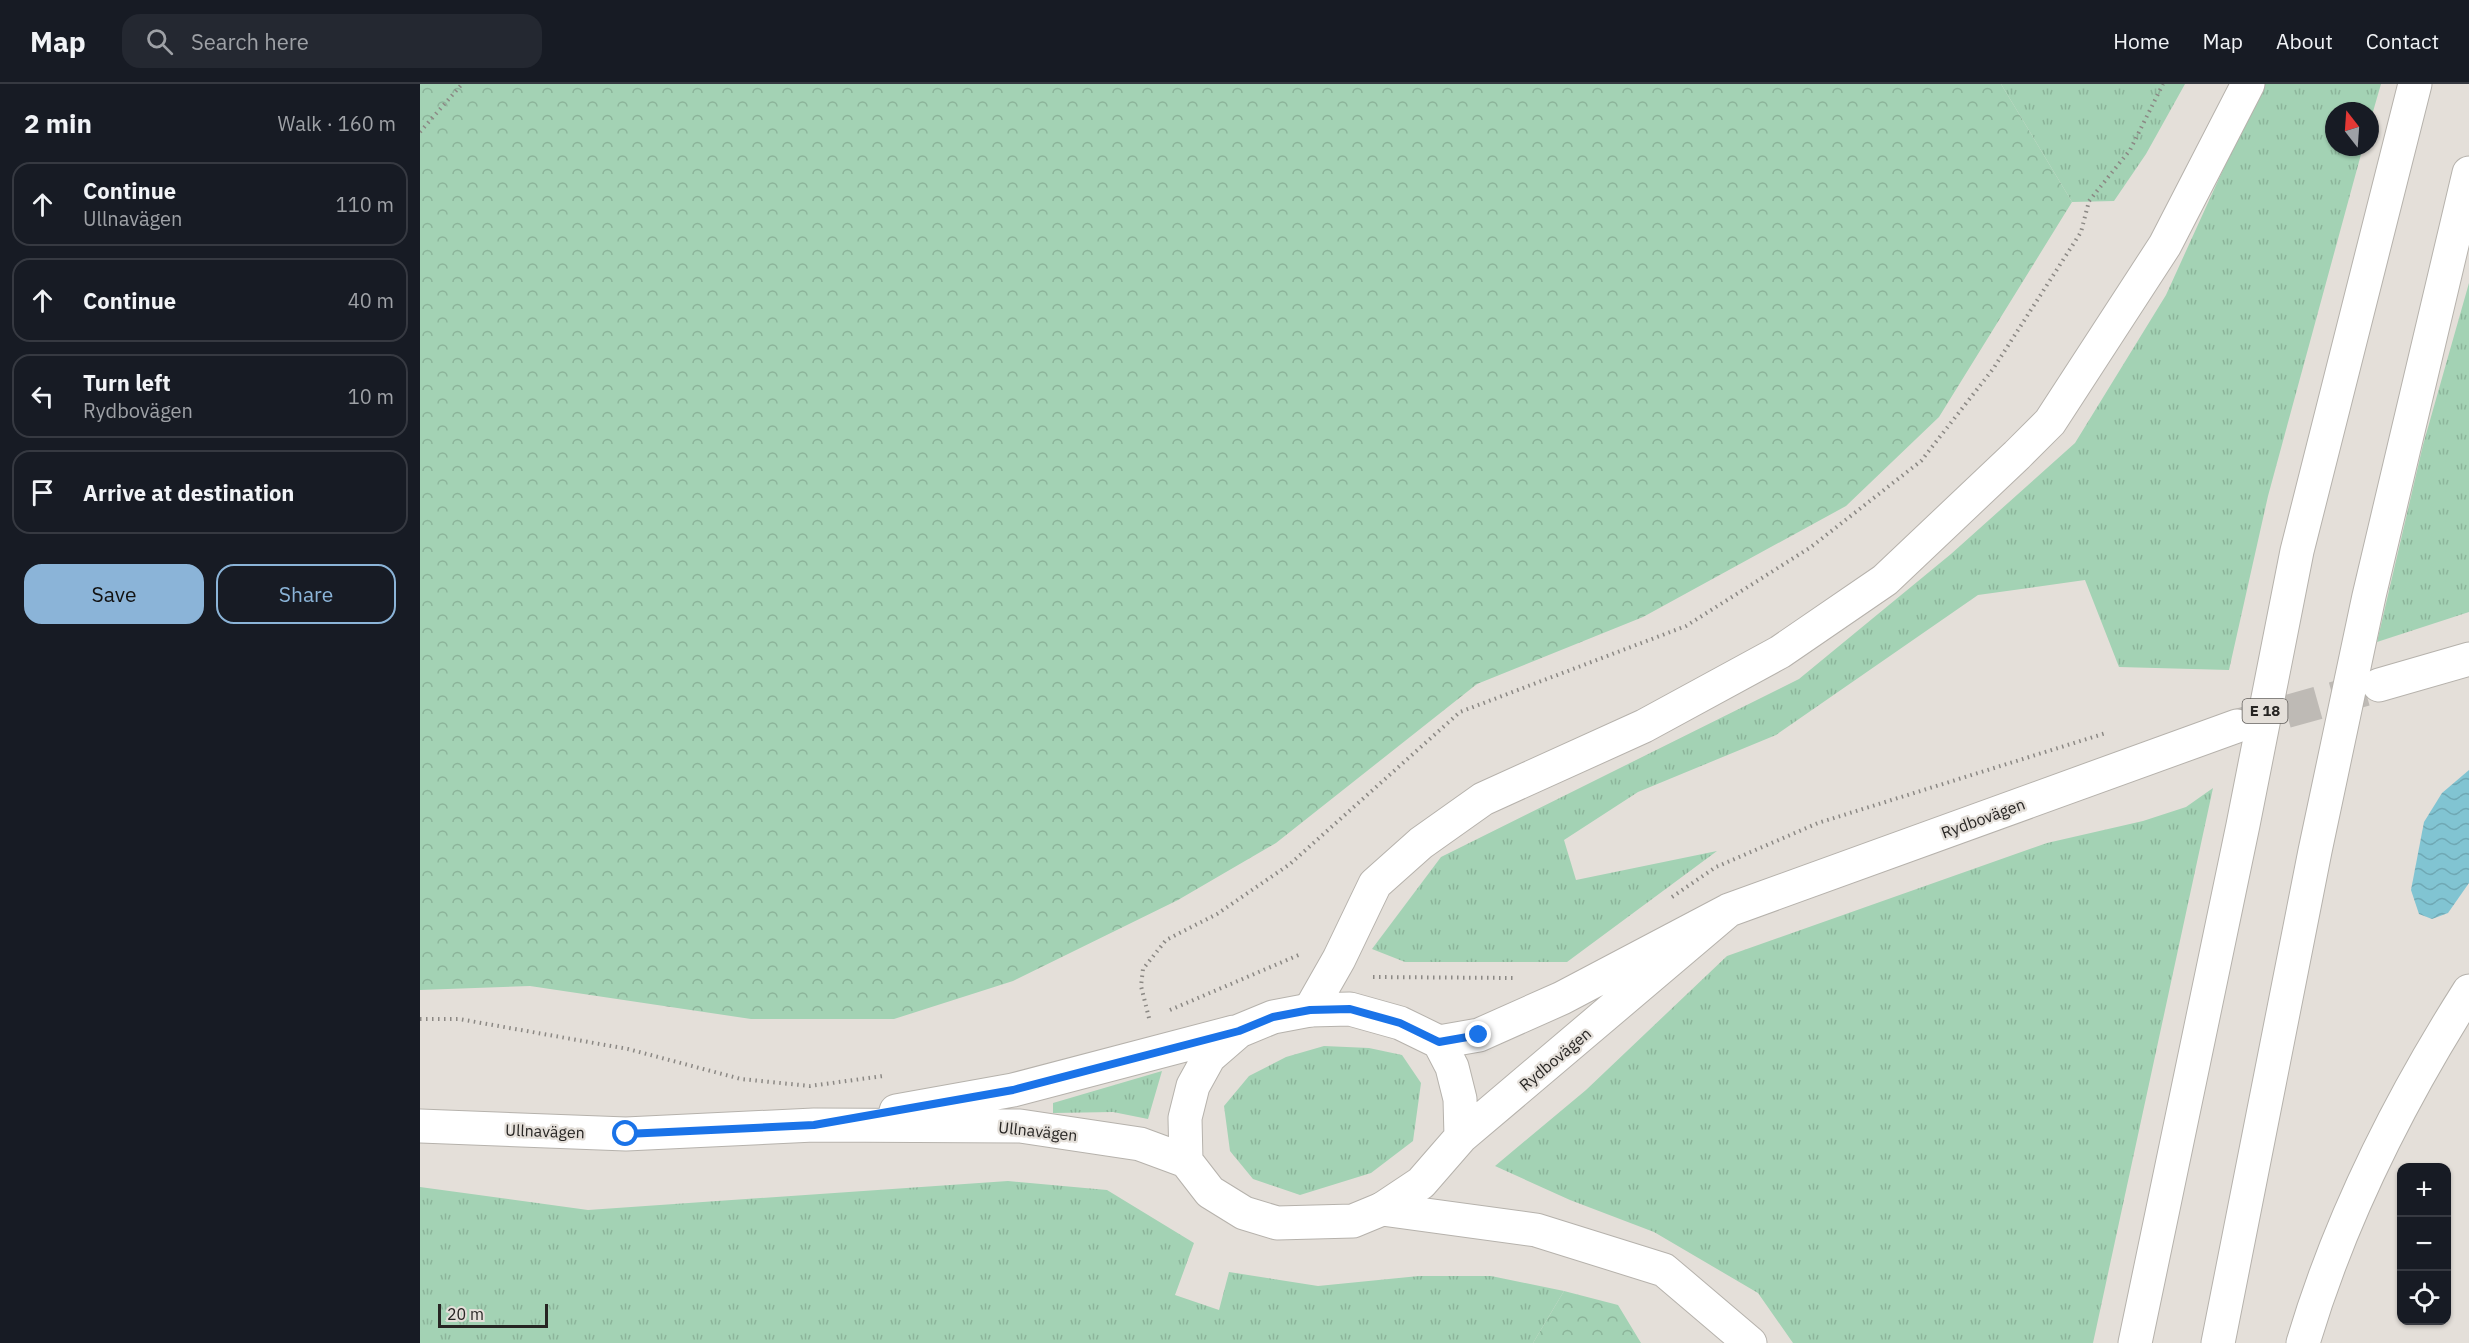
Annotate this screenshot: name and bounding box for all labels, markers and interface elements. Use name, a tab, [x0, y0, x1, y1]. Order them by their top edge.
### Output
search box	[122, 14, 542, 68]
text: Map	[30, 23, 86, 60]
icon: search	[143, 25, 176, 58]
text: Search here	[191, 27, 309, 56]
text: Home	[2113, 27, 2170, 55]
text: Map	[2203, 27, 2243, 55]
text: About	[2276, 27, 2333, 55]
text: Contact	[2366, 27, 2439, 55]
north arrow	[2325, 102, 2379, 156]
text: 2 min	[24, 106, 92, 140]
text: Walk · 160 m	[278, 110, 396, 137]
text: Continue	[83, 176, 176, 205]
icon: ahead	[26, 188, 59, 221]
text: 110 m	[336, 191, 394, 218]
text: Ullnavägen	[83, 205, 182, 232]
icon: ahead	[26, 284, 59, 317]
text: Continue	[83, 286, 176, 315]
text: 40 m	[348, 287, 394, 314]
text: Turn left	[83, 368, 171, 397]
icon: left	[26, 380, 59, 413]
text: 10 m	[348, 383, 394, 410]
text: Rydbovägen	[83, 397, 193, 424]
icon: arrive	[26, 476, 59, 509]
text: Arrive at destination	[83, 478, 294, 507]
button: Save	[24, 564, 204, 624]
button: Share	[216, 564, 396, 624]
road number: E 18	[2242, 699, 2288, 723]
street label: Rydbovägen	[1938, 794, 2028, 842]
route end	[1465, 1021, 1491, 1047]
street label: Rydbovägen	[1515, 1023, 1595, 1095]
street label: Ullnavägen	[997, 1117, 1079, 1145]
street label: Ullnavägen	[505, 1120, 585, 1142]
route start	[612, 1120, 638, 1146]
map controls	[2397, 1163, 2451, 1325]
button: +	[2397, 1163, 2451, 1217]
button: −	[2397, 1217, 2451, 1271]
button: locate	[2397, 1271, 2451, 1325]
scale bar	[438, 1301, 548, 1328]
text: 20 m	[447, 1304, 484, 1324]

